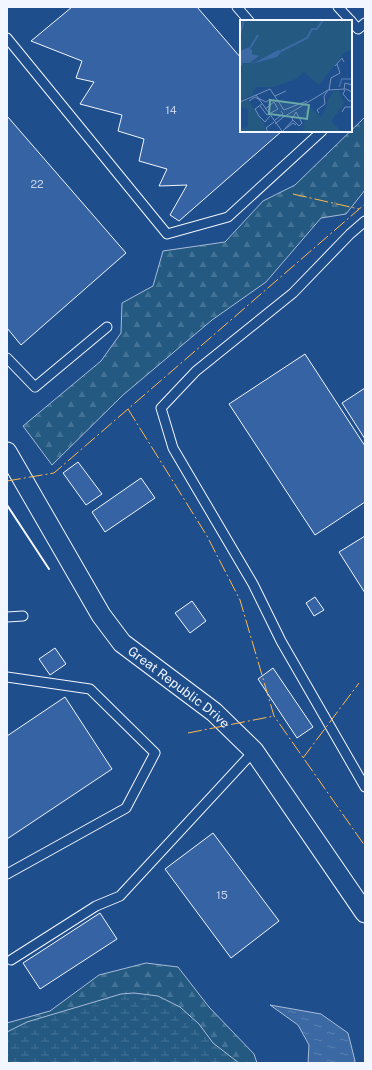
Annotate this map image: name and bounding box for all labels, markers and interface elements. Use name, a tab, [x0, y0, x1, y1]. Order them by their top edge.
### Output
inset map	[240, 20, 352, 132]
house number: 14	[165, 104, 177, 116]
house number: 22	[30, 178, 44, 190]
street label: Great Republic Drive	[125, 643, 233, 731]
house number: 15	[216, 889, 228, 901]

